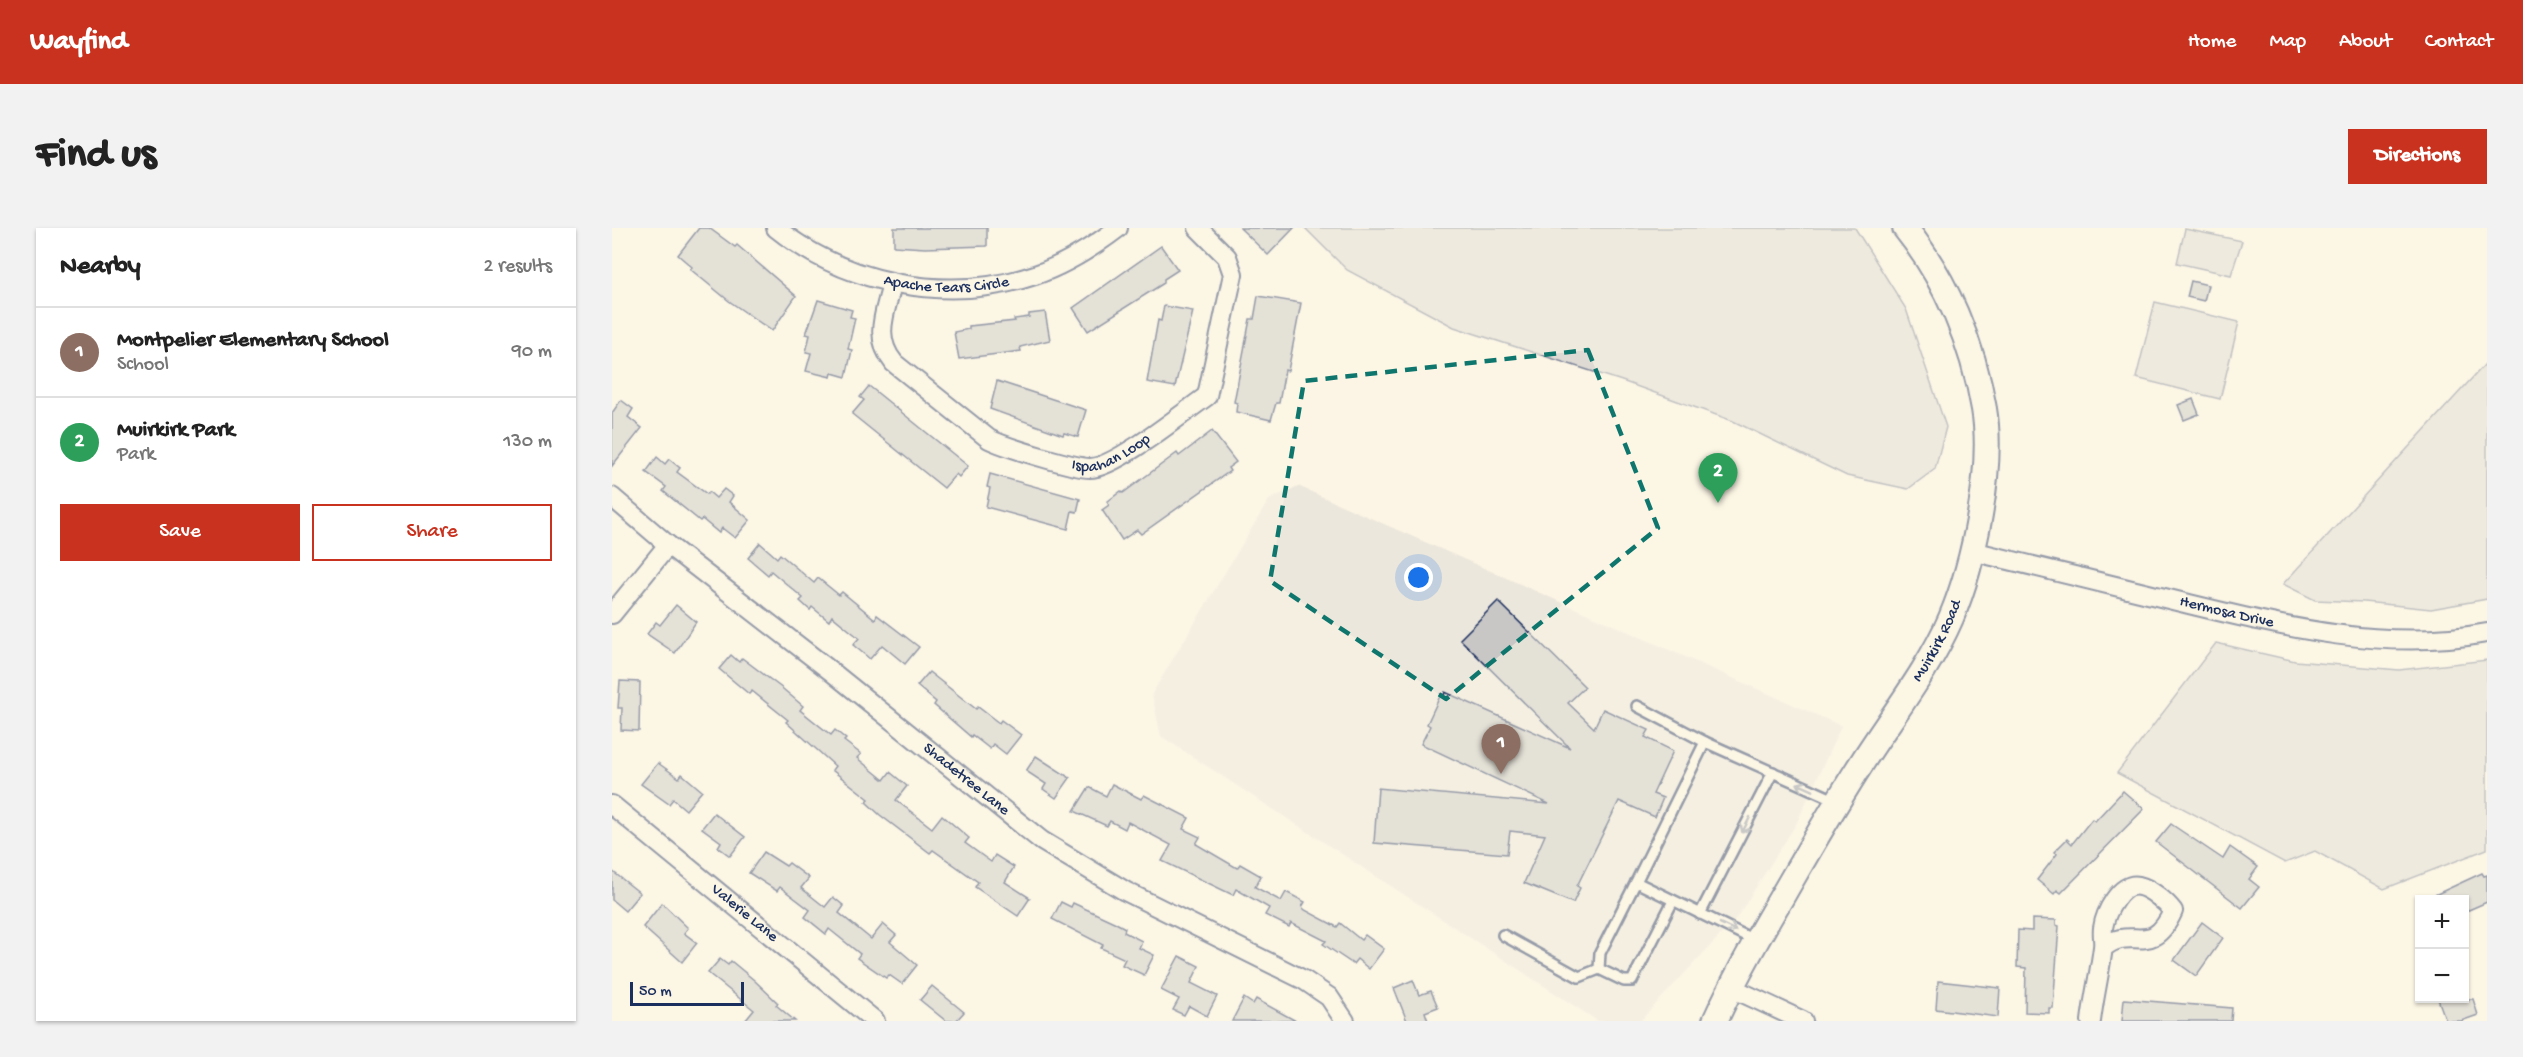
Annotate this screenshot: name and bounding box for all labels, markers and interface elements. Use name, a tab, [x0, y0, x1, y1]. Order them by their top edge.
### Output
text: Wayfind	[30, 26, 127, 59]
text: Home	[2188, 30, 2236, 55]
text: Map	[2269, 30, 2306, 55]
text: About	[2339, 30, 2392, 55]
text: Contact	[2425, 30, 2493, 55]
button: Directions	[2348, 129, 2487, 184]
text: Find us	[36, 132, 156, 181]
text: Nearby	[60, 252, 141, 283]
text: 2 results	[483, 256, 552, 279]
street label: Apache Tears Circle	[882, 271, 1012, 298]
text: Montpelier Elementary School	[117, 328, 389, 354]
text: 1	[75, 341, 84, 364]
text: 90 m	[512, 341, 552, 364]
text: School	[117, 354, 169, 377]
text: Muirkirk Park	[117, 418, 234, 444]
street label: Ispahan Loop	[1070, 430, 1155, 478]
text: 2	[75, 431, 84, 454]
text: 130 m	[503, 431, 552, 454]
text: Park	[117, 444, 155, 467]
pin: 2	[1698, 454, 1738, 503]
button: Save	[60, 504, 300, 561]
button: Share	[312, 504, 552, 561]
your location	[1404, 563, 1433, 592]
street label: Hermosa Drive	[2177, 592, 2276, 633]
street label: Muirkirk Road	[1909, 596, 1967, 686]
pin: 1	[1482, 724, 1520, 774]
street label: Shadetree Lane	[919, 739, 1014, 821]
one-way arrow	[1796, 780, 1814, 792]
one-way arrow	[1740, 815, 1751, 833]
street label: Valerie Lane	[706, 880, 782, 947]
map controls	[2415, 895, 2469, 1003]
button: +	[2415, 895, 2469, 949]
one-way arrow	[1719, 922, 1737, 934]
button: −	[2415, 949, 2469, 1003]
scale bar	[630, 979, 744, 1006]
text: 50 m	[639, 983, 672, 1002]

